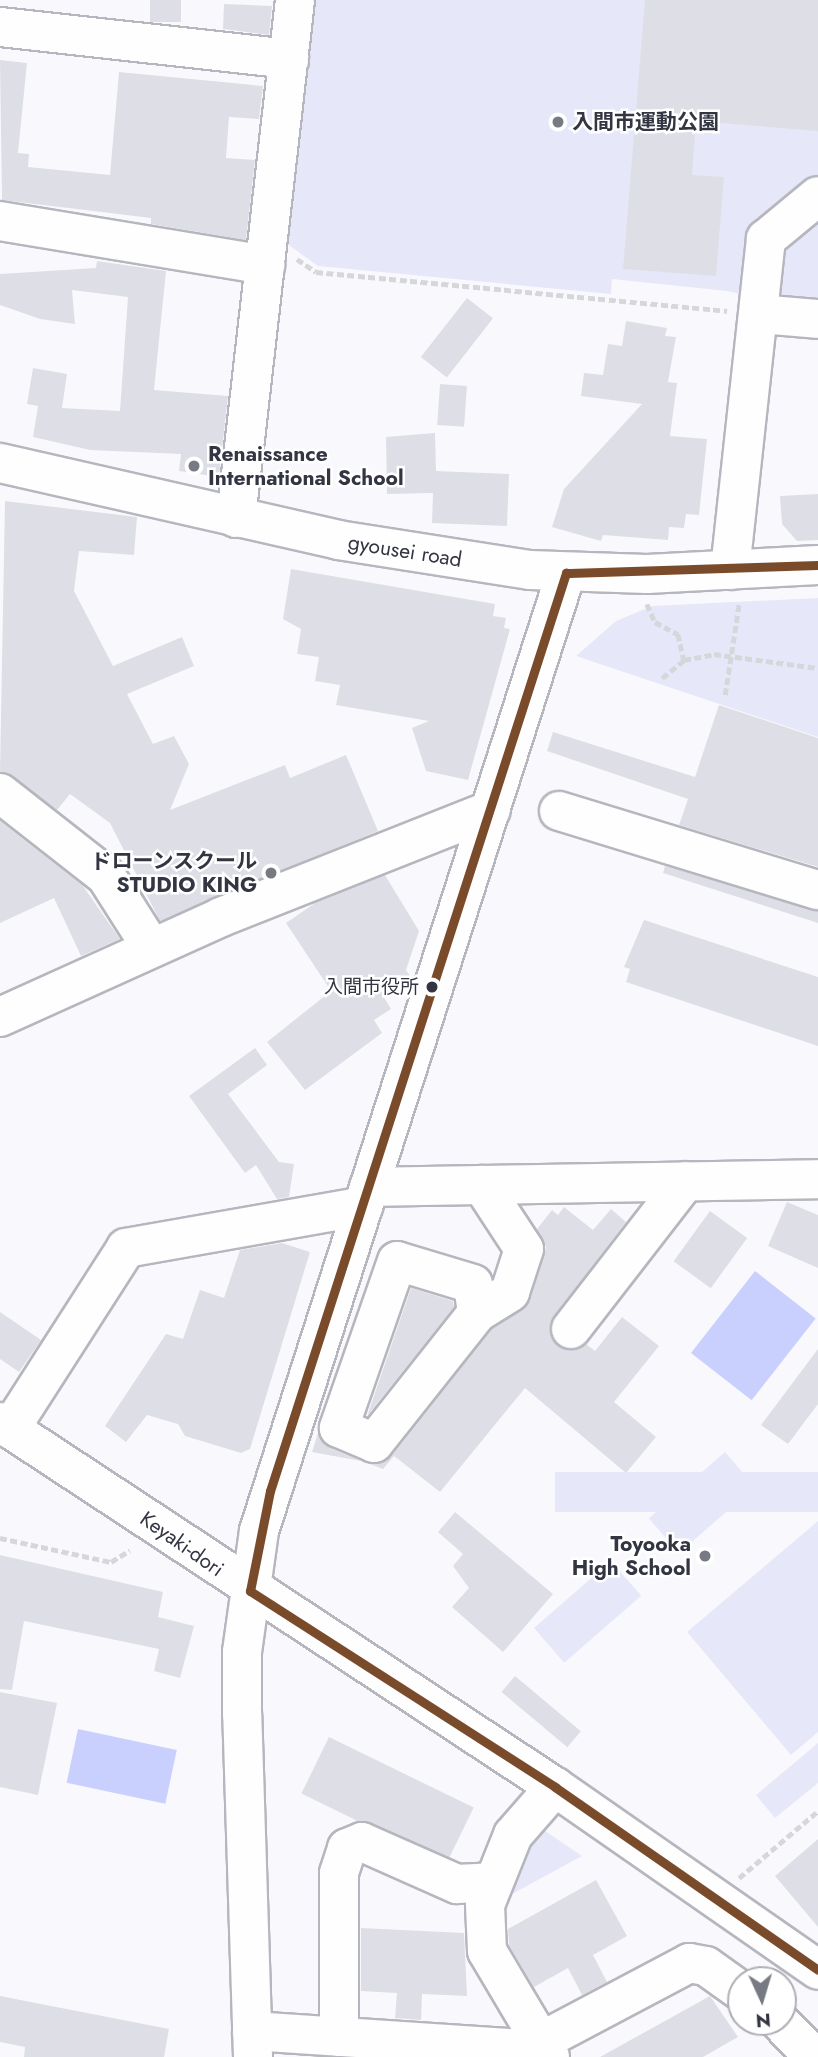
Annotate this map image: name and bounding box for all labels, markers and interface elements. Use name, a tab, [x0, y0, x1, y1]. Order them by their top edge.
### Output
place label: 入間市運動公園	[572, 109, 719, 135]
marker: 入間市運動公園	[550, 114, 566, 130]
place label: Renaissance International School	[208, 441, 404, 491]
marker: Renaissance International School	[186, 458, 202, 474]
street label: gyousei road	[346, 530, 464, 572]
place label: ドローンスクール STUDIO KING	[89, 848, 257, 898]
marker: ドローンスクール STUDIO KING	[263, 865, 279, 881]
place label: 入間市役所	[324, 976, 419, 998]
marker: 入間市役所	[425, 980, 439, 994]
street label: Keyaki-dori	[135, 1506, 229, 1582]
place label: Toyooka High School	[572, 1531, 691, 1581]
marker: Toyooka High School	[697, 1548, 713, 1564]
north arrow	[727, 1966, 797, 2036]
text: N	[755, 2006, 772, 2034]

